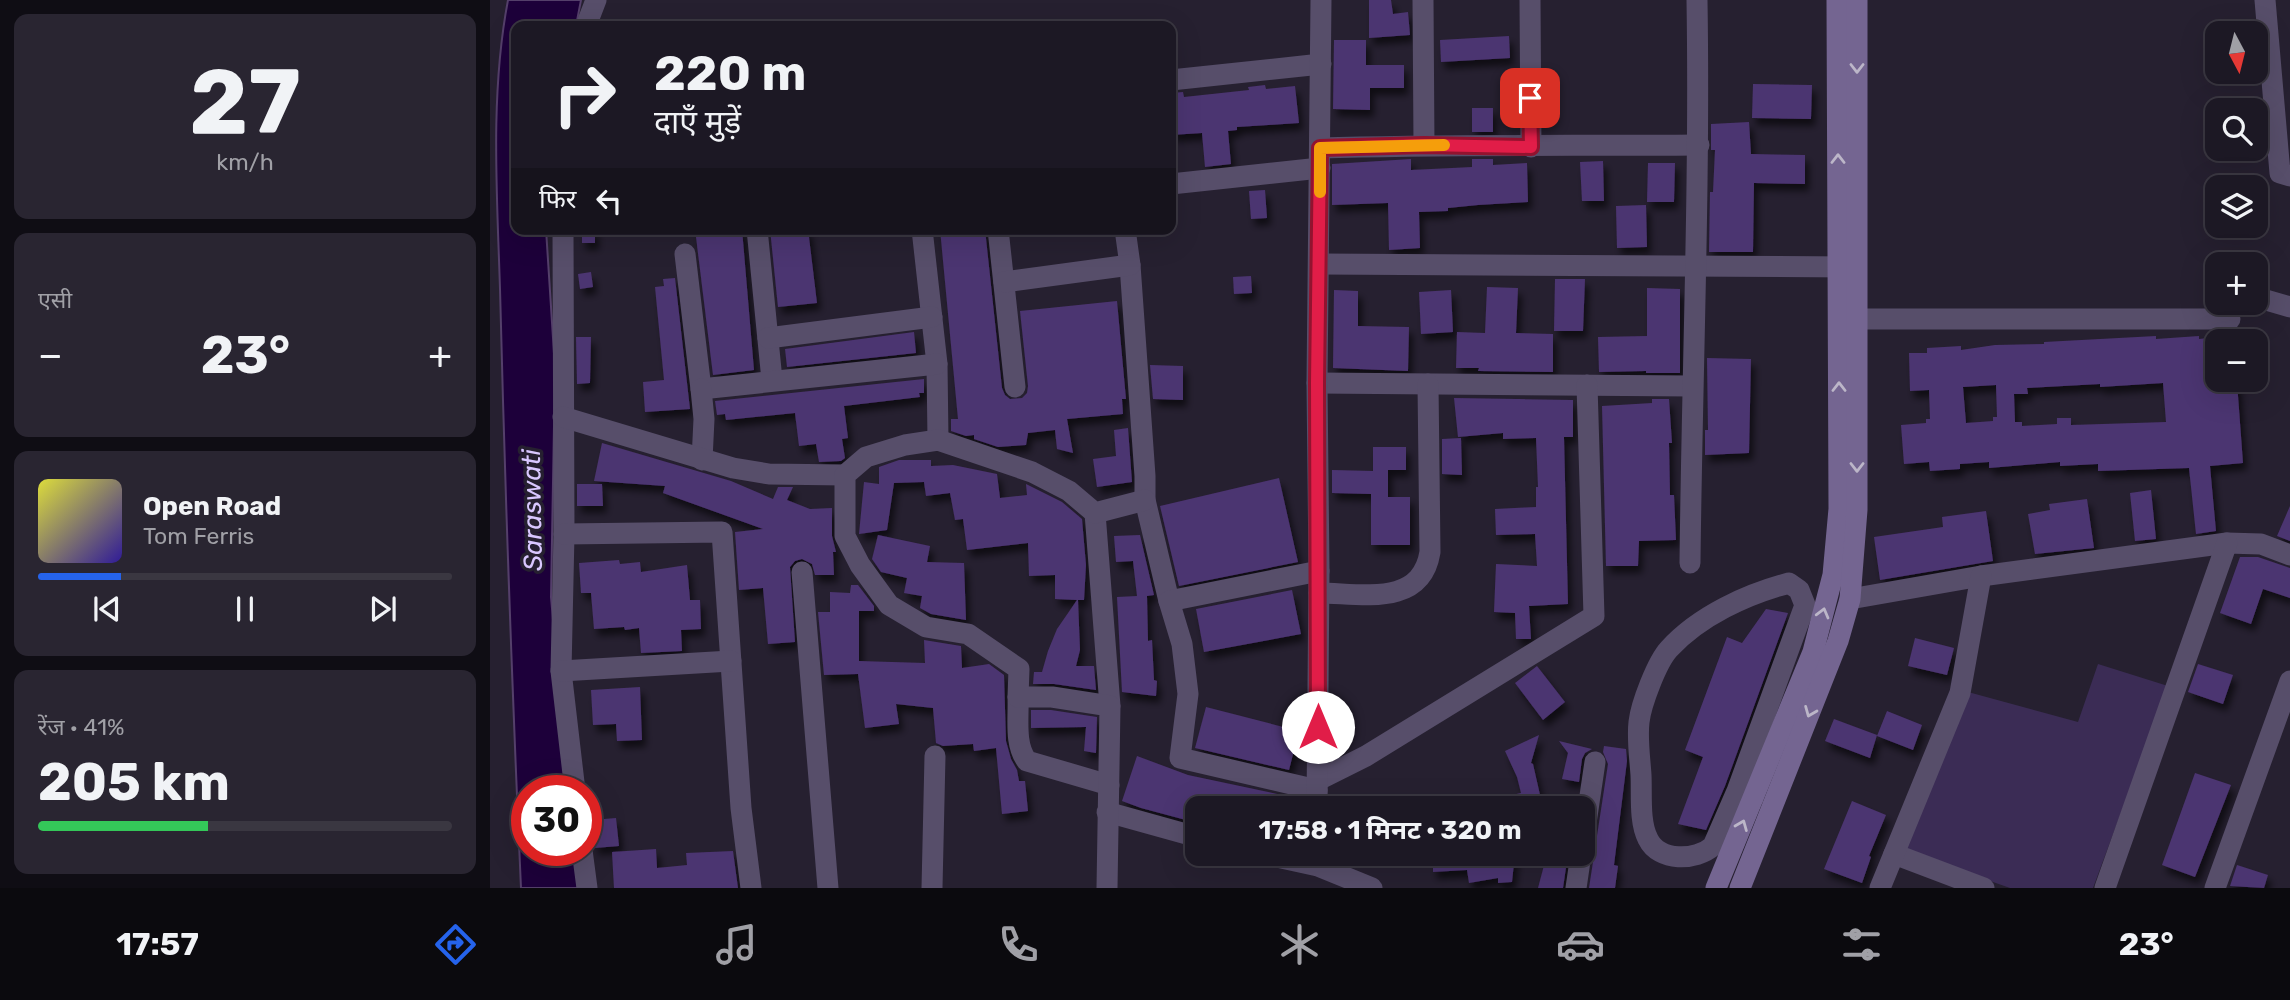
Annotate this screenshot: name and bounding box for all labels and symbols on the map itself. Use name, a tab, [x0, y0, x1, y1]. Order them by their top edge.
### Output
north arrow	[2205, 21, 2268, 84]
one-way arrow	[1849, 63, 1865, 74]
pin	[1500, 68, 1560, 128]
one-way arrow	[1830, 154, 1846, 164]
one-way arrow	[1831, 381, 1847, 392]
water label: Saraswati	[516, 448, 549, 571]
one-way arrow	[1849, 462, 1865, 473]
one-way arrow	[1815, 607, 1829, 619]
position arrow	[1281, 690, 1355, 764]
one-way arrow	[1805, 705, 1819, 717]
speed limit sign: 30	[511, 775, 602, 866]
one-way arrow	[1733, 820, 1747, 832]

